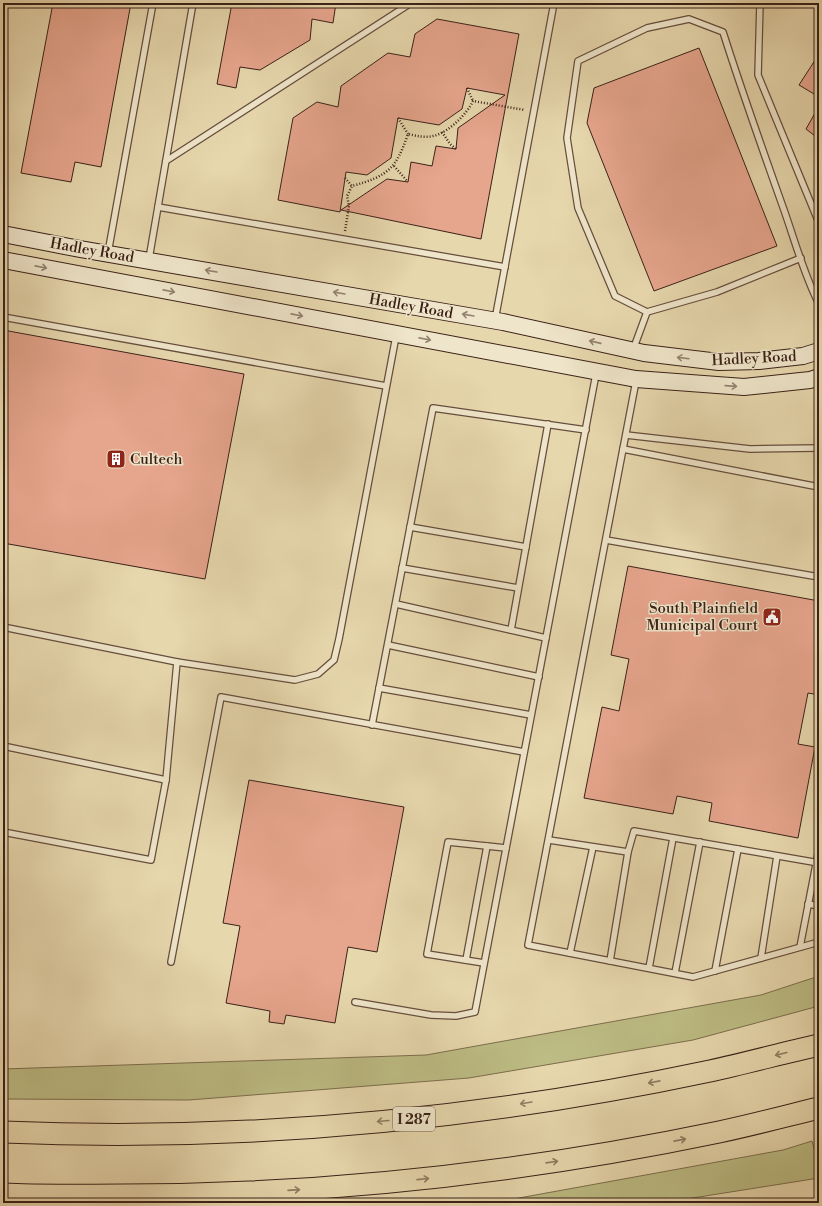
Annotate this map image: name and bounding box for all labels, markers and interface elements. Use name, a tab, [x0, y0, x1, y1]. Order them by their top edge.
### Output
street label: Hadley Road	[48, 234, 136, 267]
one-way arrow	[34, 263, 47, 271]
one-way arrow	[205, 267, 218, 275]
one-way arrow	[162, 287, 175, 295]
one-way arrow	[333, 289, 346, 297]
street label: Hadley Road	[367, 290, 455, 323]
one-way arrow	[290, 311, 303, 319]
one-way arrow	[461, 311, 474, 319]
one-way arrow	[418, 335, 431, 343]
one-way arrow	[589, 337, 602, 345]
street label: Hadley Road	[711, 347, 798, 370]
one-way arrow	[677, 354, 690, 362]
one-way arrow	[724, 383, 737, 390]
building icon: Cultech	[105, 448, 127, 470]
place label: Cultech	[130, 450, 183, 469]
place label: South Plainfield Municipal Court	[646, 599, 759, 635]
public building icon: South Plainfield Municipal Court	[761, 606, 783, 628]
one-way arrow	[775, 1050, 788, 1058]
one-way arrow	[648, 1078, 661, 1086]
one-way arrow	[520, 1099, 533, 1107]
road number: I 287	[393, 1107, 435, 1131]
one-way arrow	[377, 1118, 390, 1125]
one-way arrow	[673, 1135, 686, 1143]
one-way arrow	[545, 1158, 558, 1166]
one-way arrow	[416, 1175, 429, 1182]
one-way arrow	[287, 1187, 300, 1194]

